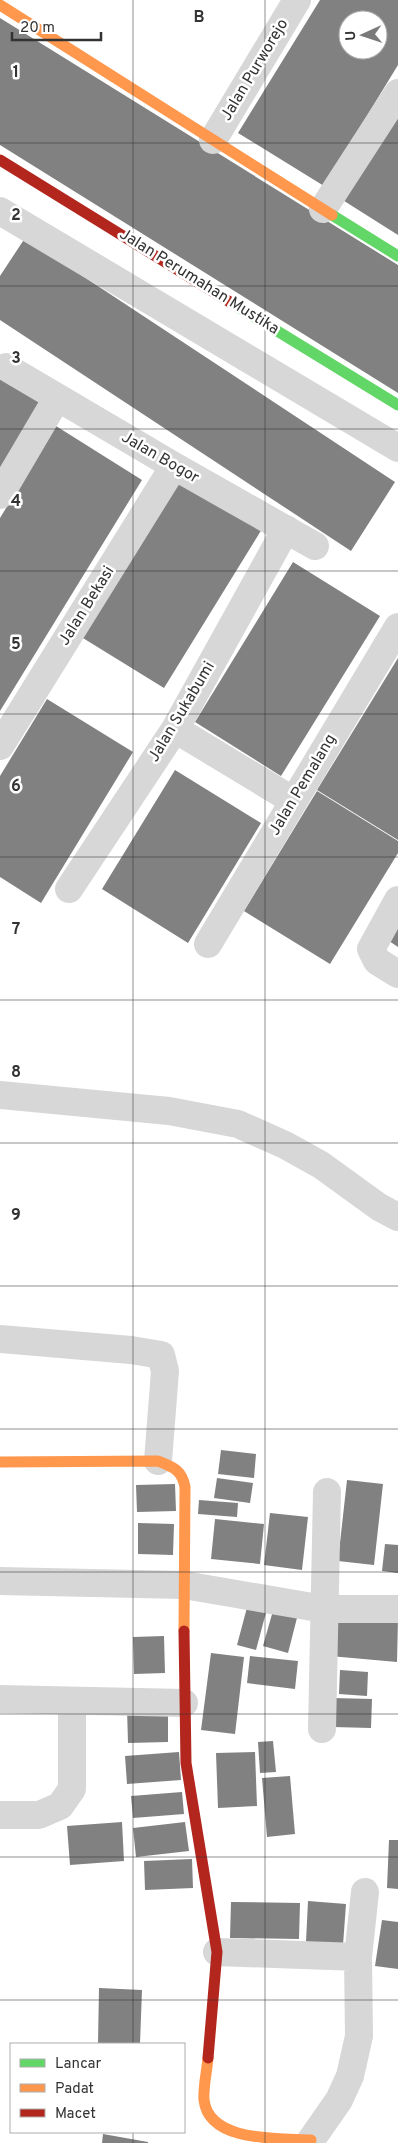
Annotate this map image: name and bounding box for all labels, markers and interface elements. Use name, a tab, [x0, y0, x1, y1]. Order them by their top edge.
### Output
text: B	[193, 8, 205, 28]
scale bar	[12, 10, 101, 42]
north arrow	[338, 10, 388, 60]
street label: Jalan Purworejo	[217, 15, 293, 125]
text: 20 m	[20, 19, 55, 38]
text: U	[343, 30, 360, 41]
text: 1	[13, 63, 19, 83]
text: 2	[11, 206, 21, 226]
street label: Jalan Perumahan Mustika	[115, 225, 283, 339]
text: 3	[11, 349, 21, 369]
street label: Jalan Bogor	[118, 428, 202, 488]
text: 4	[11, 492, 21, 512]
street label: Jalan Bekasi	[55, 563, 119, 649]
text: 5	[11, 635, 21, 655]
street label: Jalan Sukabumi	[144, 658, 220, 766]
street label: Jalan Pemalang	[265, 731, 341, 839]
text: 6	[11, 777, 21, 797]
text: 7	[12, 920, 20, 940]
text: 8	[11, 1063, 21, 1083]
text: 9	[11, 1206, 21, 1226]
legend	[10, 2043, 185, 2133]
text: Lancar	[55, 2055, 102, 2074]
text: Padat	[55, 2080, 94, 2099]
text: Macet	[55, 2105, 96, 2124]

